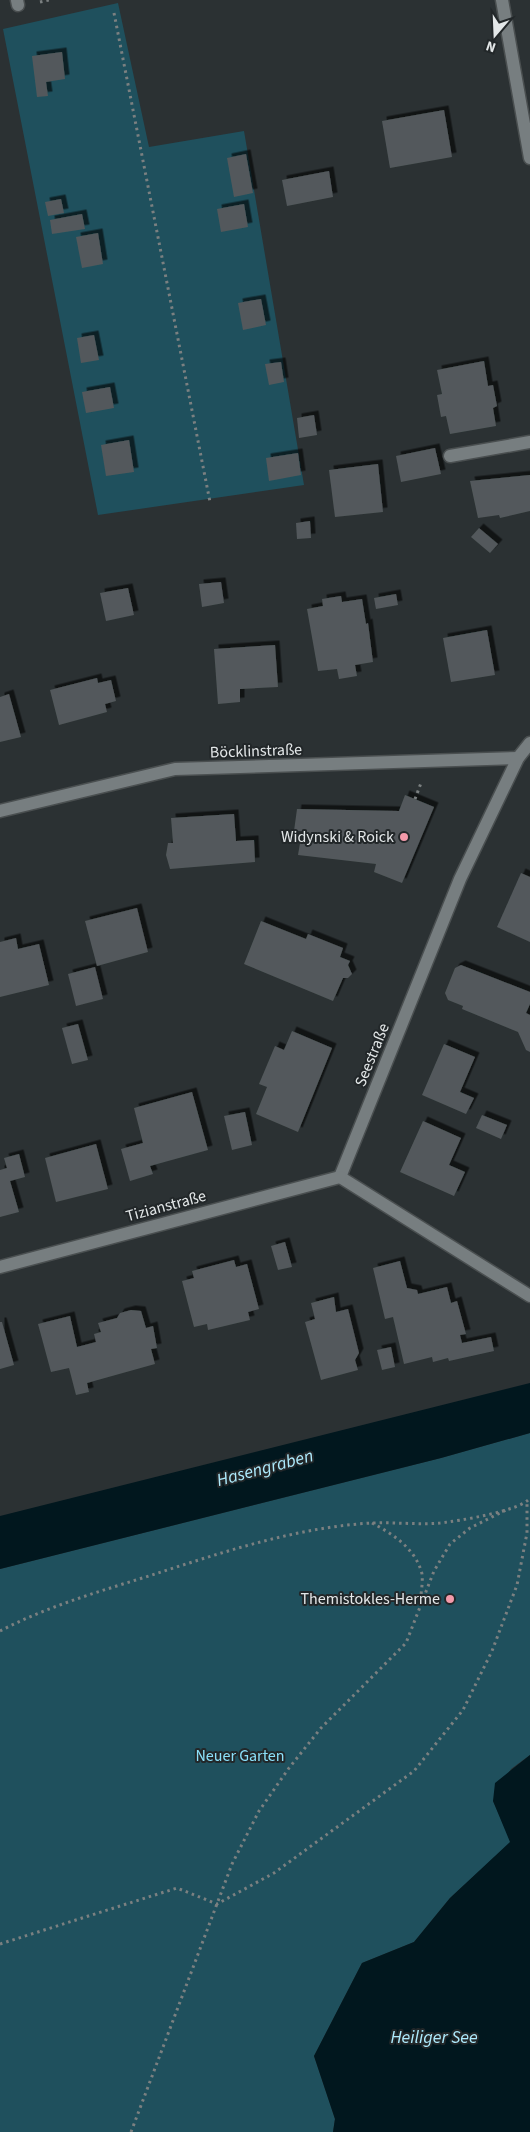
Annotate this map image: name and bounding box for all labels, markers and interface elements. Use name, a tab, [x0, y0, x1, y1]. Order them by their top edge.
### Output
north arrow	[470, 10, 520, 60]
text: N	[483, 35, 499, 57]
street label: Böcklinstraße	[210, 738, 303, 764]
place label: Widynski & Roick	[281, 826, 394, 848]
marker: Widynski & Roick	[398, 831, 410, 843]
street label: Seestraße	[349, 1020, 395, 1090]
street label: Tizianstraße	[123, 1185, 209, 1227]
water label: Hasengraben	[214, 1443, 316, 1493]
place label: Themistokles-Herme	[300, 1588, 440, 1610]
marker: Themistokles-Herme	[444, 1593, 456, 1605]
park label: Neuer Garten	[195, 1745, 285, 1767]
water label: Heiliger See	[390, 2025, 478, 2050]

